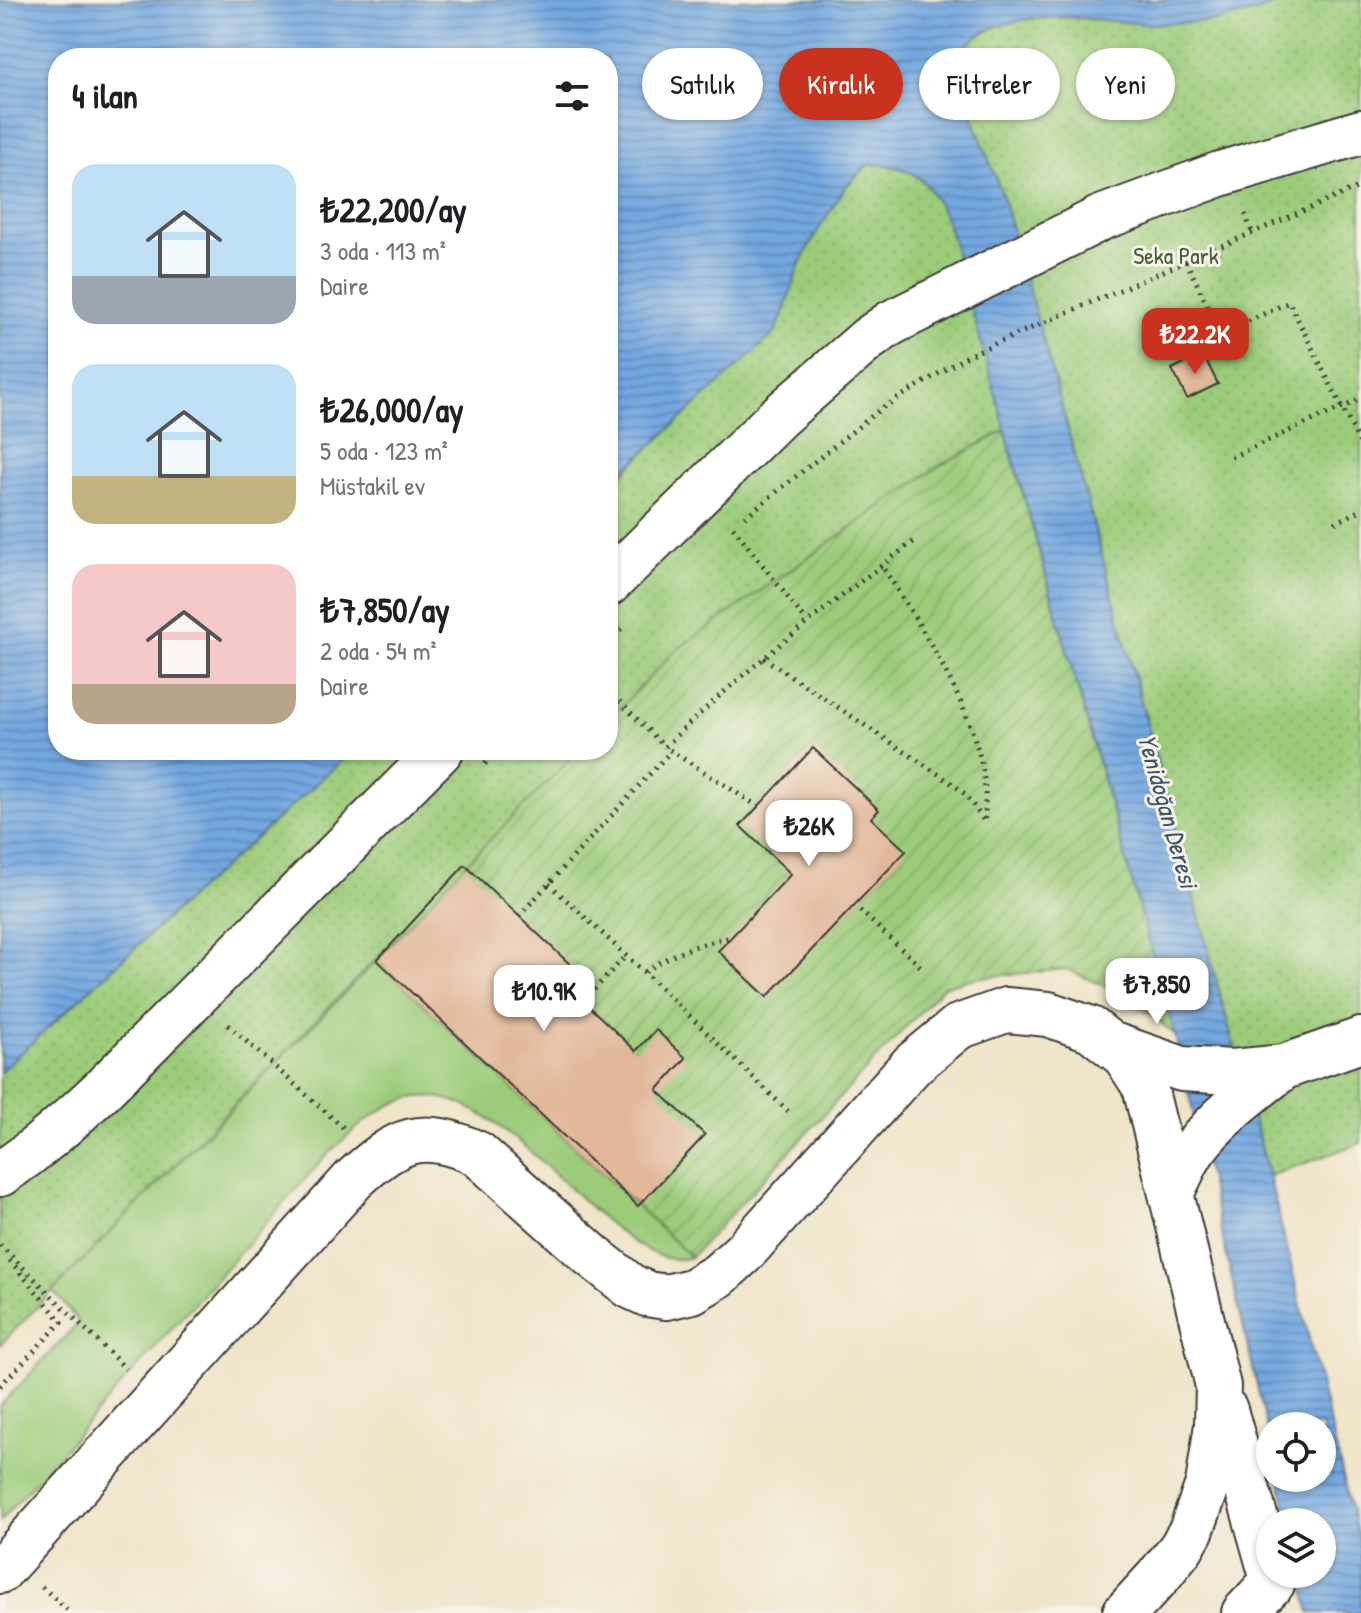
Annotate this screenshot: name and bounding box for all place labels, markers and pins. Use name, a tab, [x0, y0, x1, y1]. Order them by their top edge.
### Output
pin: ₺22.2K	[1130, 308, 1260, 376]
pin: ₺26K	[762, 800, 856, 868]
pin: ₺7,850	[1092, 958, 1222, 1026]
pin: ₺10.9K	[479, 965, 609, 1033]

